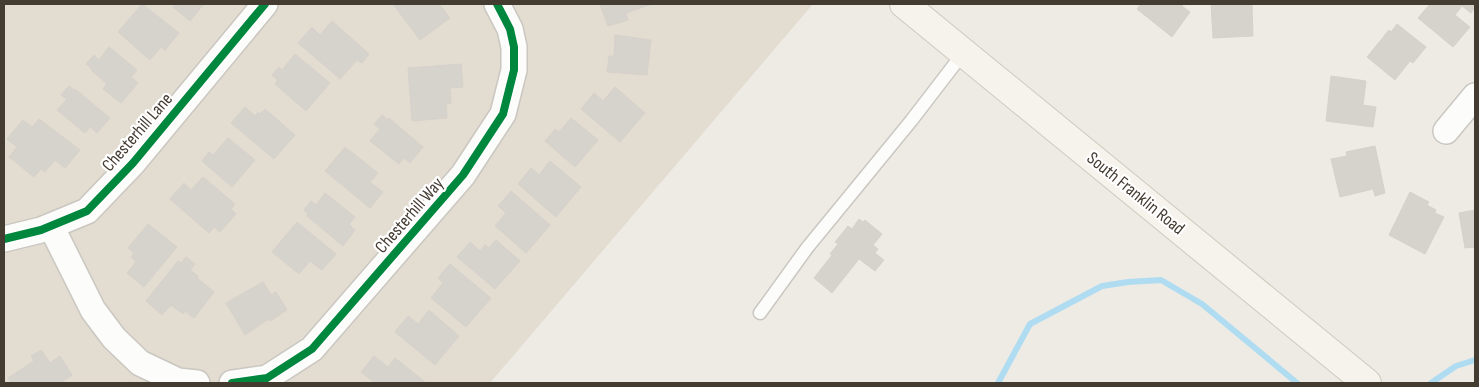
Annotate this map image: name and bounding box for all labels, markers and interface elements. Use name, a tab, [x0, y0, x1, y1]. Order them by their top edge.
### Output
street label: Chesterhill Lane	[98, 89, 177, 176]
street label: South Franklin Road	[1083, 148, 1189, 239]
street label: Chesterhill Way	[371, 173, 448, 257]

